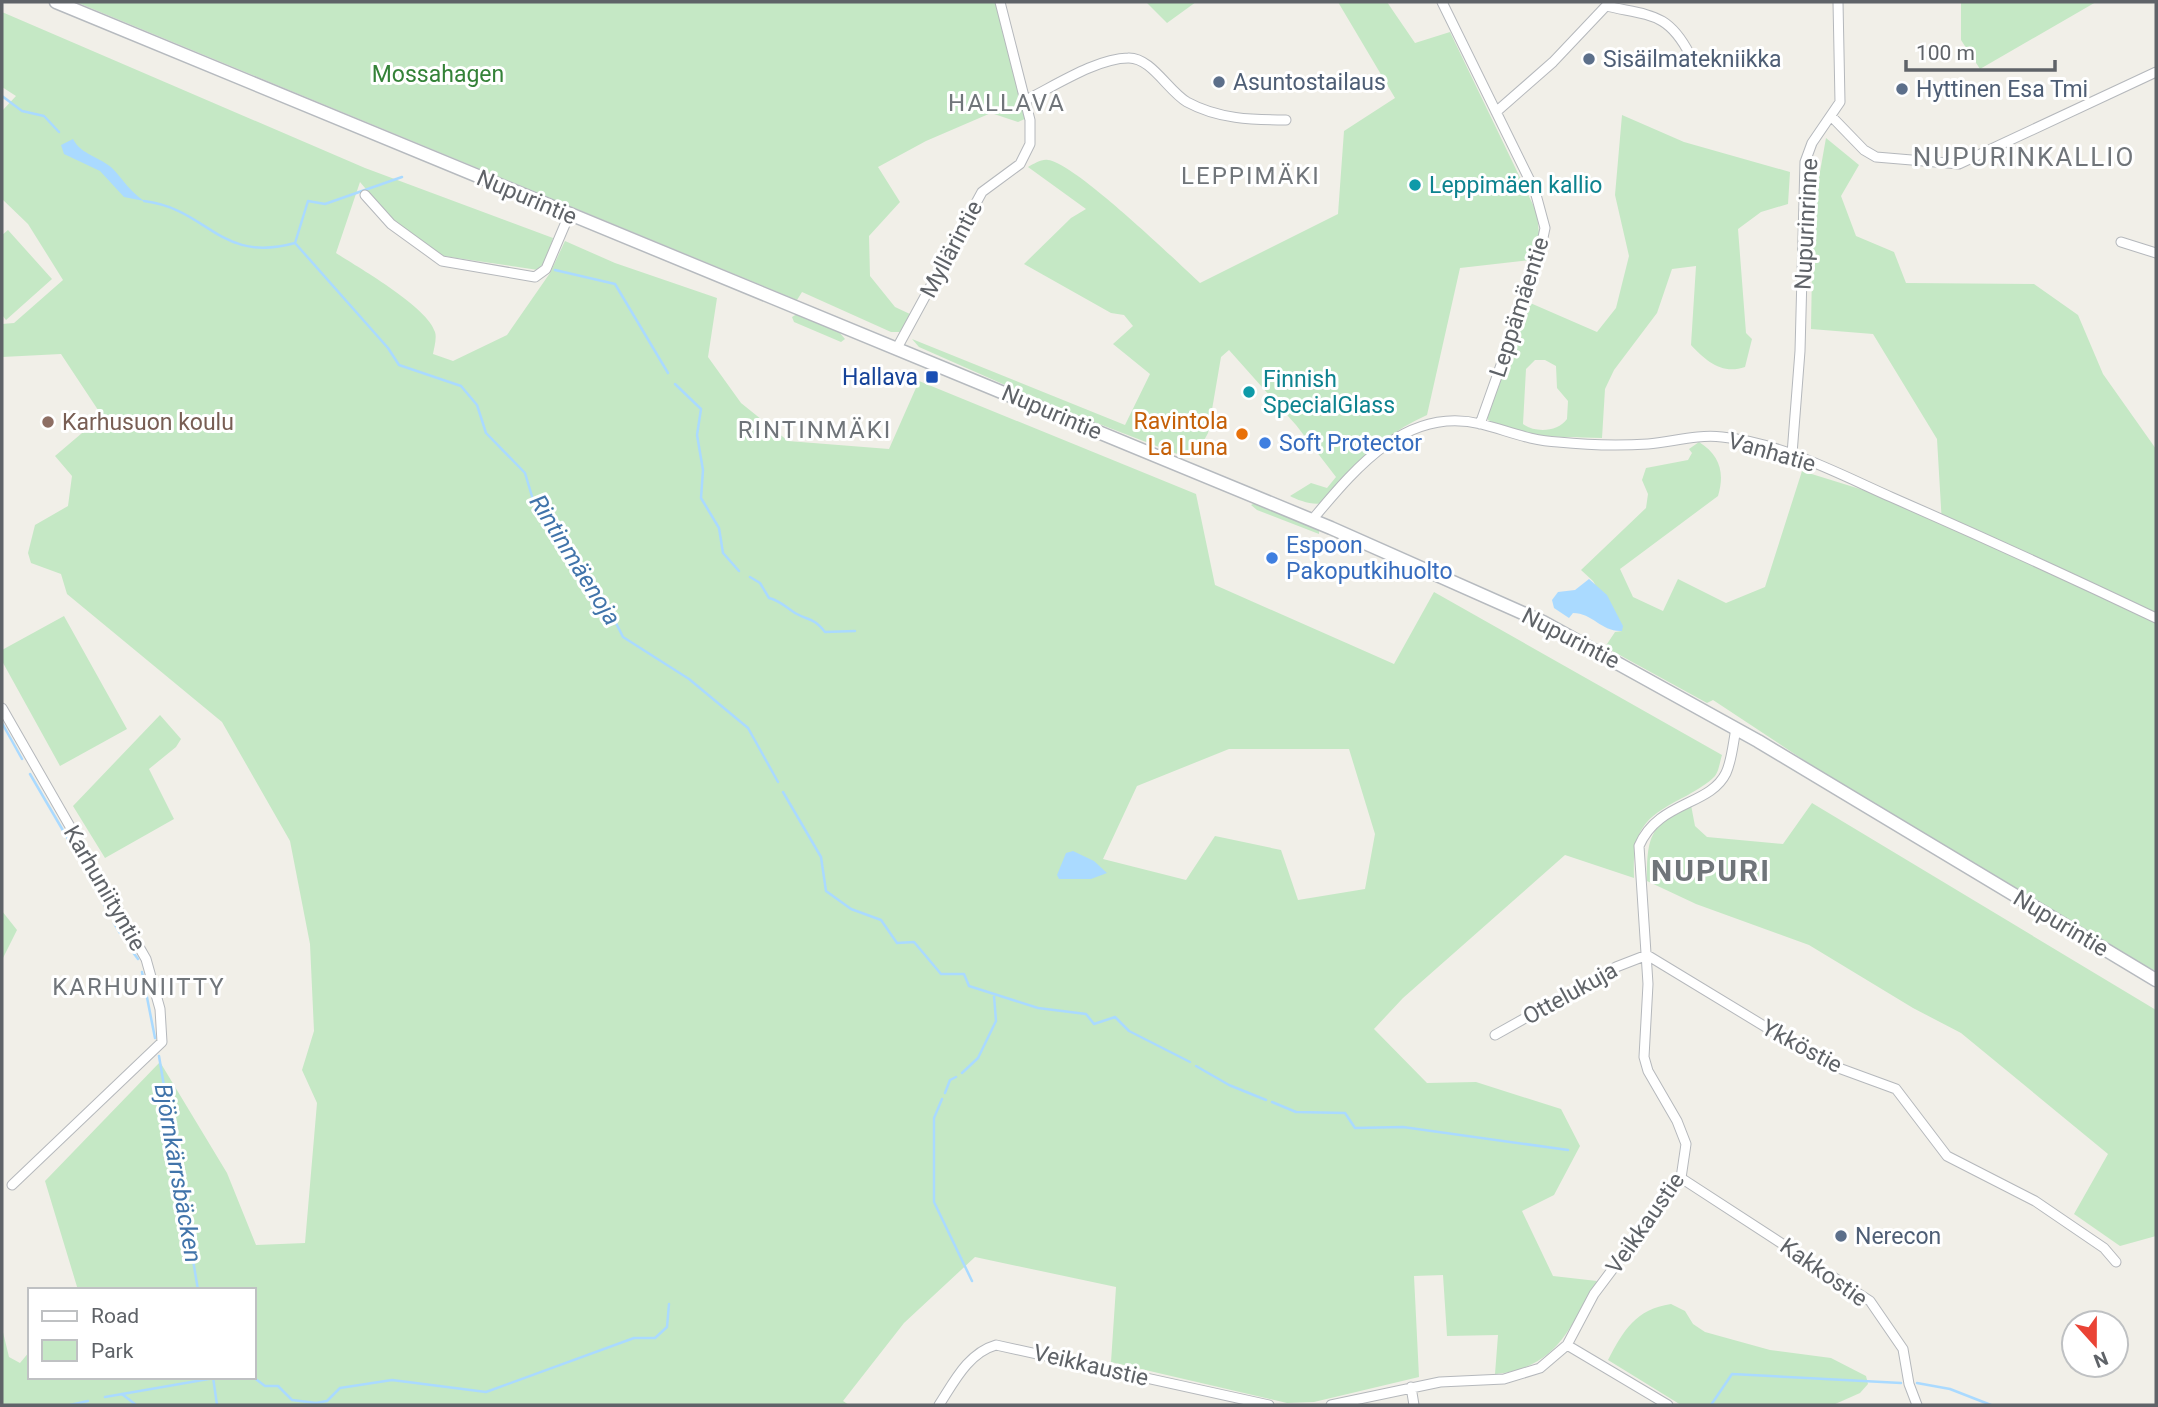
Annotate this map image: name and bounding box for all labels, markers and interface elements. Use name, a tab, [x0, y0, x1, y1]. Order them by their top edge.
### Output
scale bar	[1906, 28, 2055, 72]
text: 100 m	[1916, 41, 1975, 65]
place label: Sisäilmatekniikka	[1603, 46, 1782, 73]
marker: Sisäilmatekniikka	[1581, 51, 1597, 67]
park label: Mossahagen	[372, 61, 504, 88]
place label: Asuntostailaus	[1233, 69, 1386, 96]
marker: Asuntostailaus	[1211, 74, 1227, 90]
place label: Hyttinen Esa Tmi	[1916, 76, 2088, 103]
marker: Hyttinen Esa Tmi	[1894, 81, 1910, 97]
district label: HALLAVA	[948, 89, 1066, 117]
district label: NUPURINKALLIO	[1913, 142, 2135, 172]
street label: Nupurinrinne	[1790, 158, 1823, 291]
district label: LEPPIMÄKI	[1181, 162, 1321, 190]
street label: Nupurintie	[473, 164, 581, 231]
place label: Leppimäen kallio	[1429, 172, 1602, 199]
marker: Leppimäen kallio	[1407, 177, 1423, 193]
street label: Myllärintie	[915, 196, 988, 302]
street label: Leppämäentie	[1484, 234, 1555, 381]
place label: Hallava	[842, 364, 918, 391]
place label: Finnish SpecialGlass	[1263, 366, 1395, 419]
marker: Hallava	[924, 369, 940, 385]
street label: Nupurintie	[998, 379, 1106, 446]
marker: Finnish SpecialGlass	[1241, 384, 1257, 400]
place label: Ravintola La Luna	[1134, 408, 1228, 461]
place label: Karhusuon koulu	[62, 409, 234, 436]
marker: Karhusuon koulu	[40, 414, 56, 430]
district label: RINTINMÄKI	[738, 416, 892, 444]
marker: Ravintola La Luna	[1234, 426, 1250, 442]
street label: Vanhatie	[1725, 427, 1819, 478]
place label: Soft Protector	[1279, 430, 1422, 457]
marker: Soft Protector	[1257, 435, 1273, 451]
water label: Rintinmäenoja	[524, 489, 626, 631]
place label: Espoon Pakoputkihuolto	[1286, 532, 1453, 585]
marker: Espoon Pakoputkihuolto	[1264, 550, 1280, 566]
street label: Nupurintie	[1517, 602, 1624, 675]
street label: Karhuniityntie	[58, 821, 151, 956]
district label: NUPURI	[1651, 853, 1771, 888]
street label: Nupurintie	[2008, 885, 2113, 962]
street label: Ottelukuja	[1518, 956, 1622, 1030]
district label: KARHUNIITTY	[52, 973, 226, 1001]
street label: Ykköstie	[1757, 1014, 1847, 1079]
water label: Björnkärrsbäcken	[148, 1081, 208, 1265]
street label: Veikkaustie	[1601, 1167, 1690, 1279]
place label: Nerecon	[1855, 1223, 1941, 1250]
marker: Nerecon	[1833, 1228, 1849, 1244]
street label: Kakkostie	[1775, 1233, 1873, 1312]
legend	[28, 1288, 256, 1379]
text: Road	[91, 1304, 139, 1328]
north arrow	[2060, 1309, 2130, 1379]
text: Park	[91, 1339, 134, 1363]
street label: Veikkaustie	[1031, 1339, 1151, 1392]
text: N	[2091, 1346, 2111, 1373]

